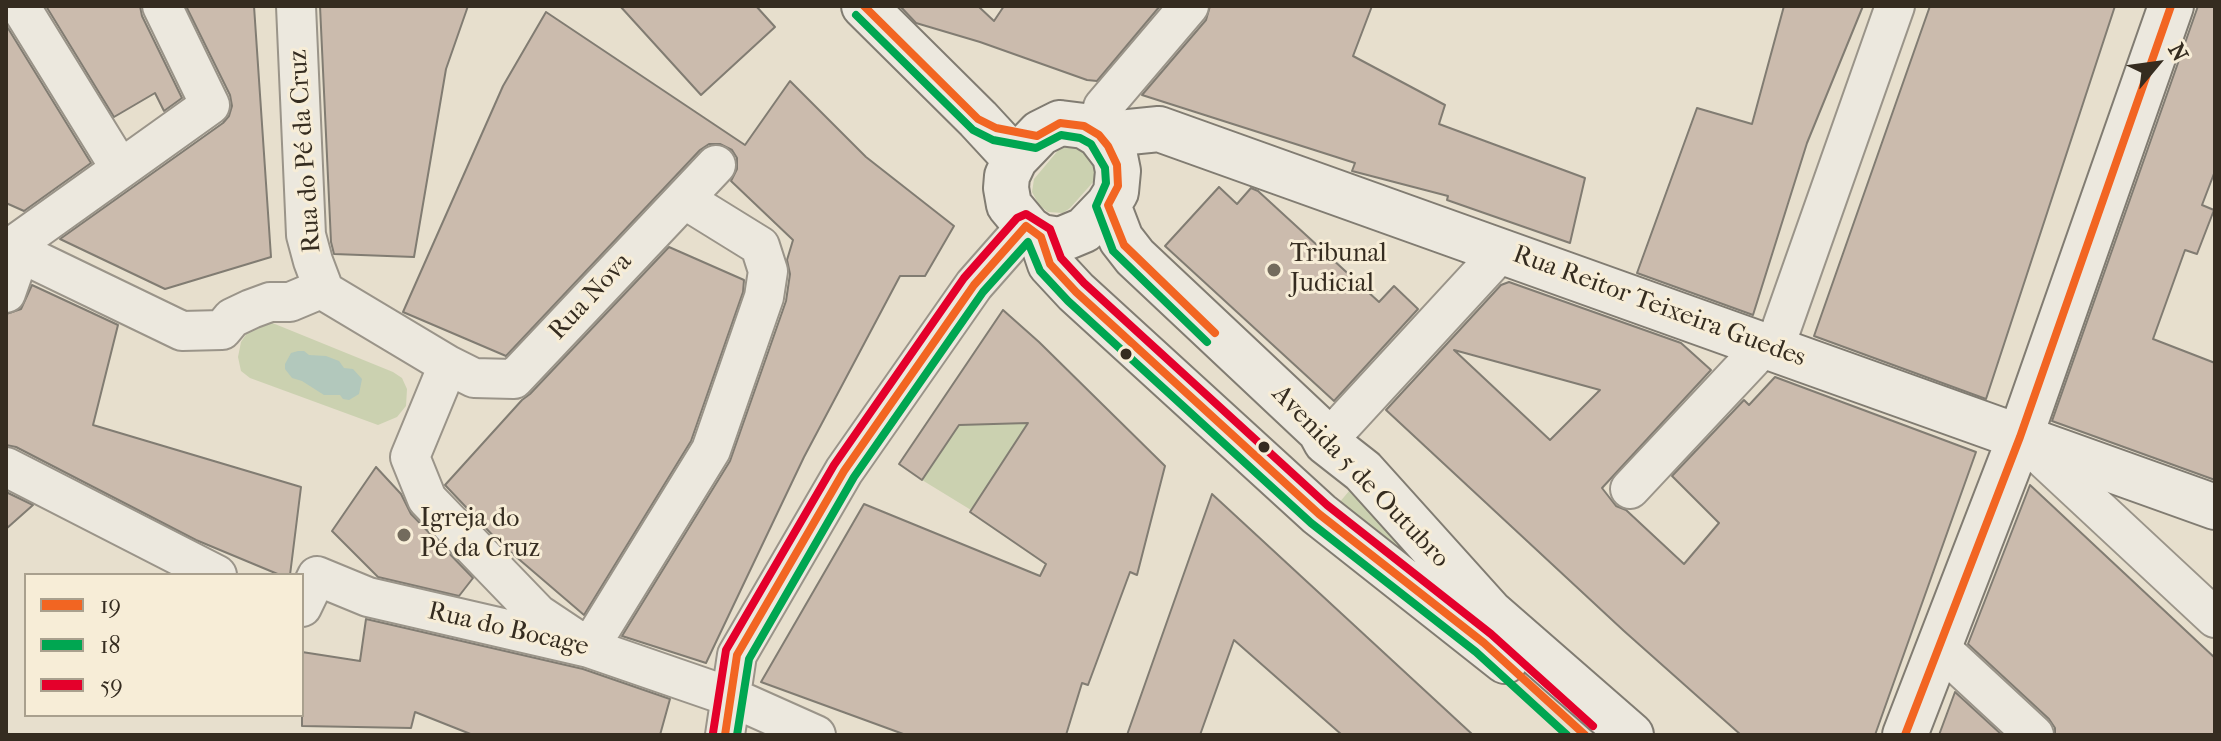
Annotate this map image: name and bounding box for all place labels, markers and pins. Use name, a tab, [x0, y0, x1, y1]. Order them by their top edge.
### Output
place label: Tribunal Judicial	[1290, 239, 1387, 300]
marker: Tribunal Judicial	[1265, 261, 1283, 279]
unlabelled marker	[1118, 346, 1134, 362]
unlabelled marker	[1256, 439, 1272, 455]
place label: Igreja do Pé da Cruz	[420, 504, 540, 566]
marker: Igreja do Pé da Cruz	[395, 526, 413, 544]

